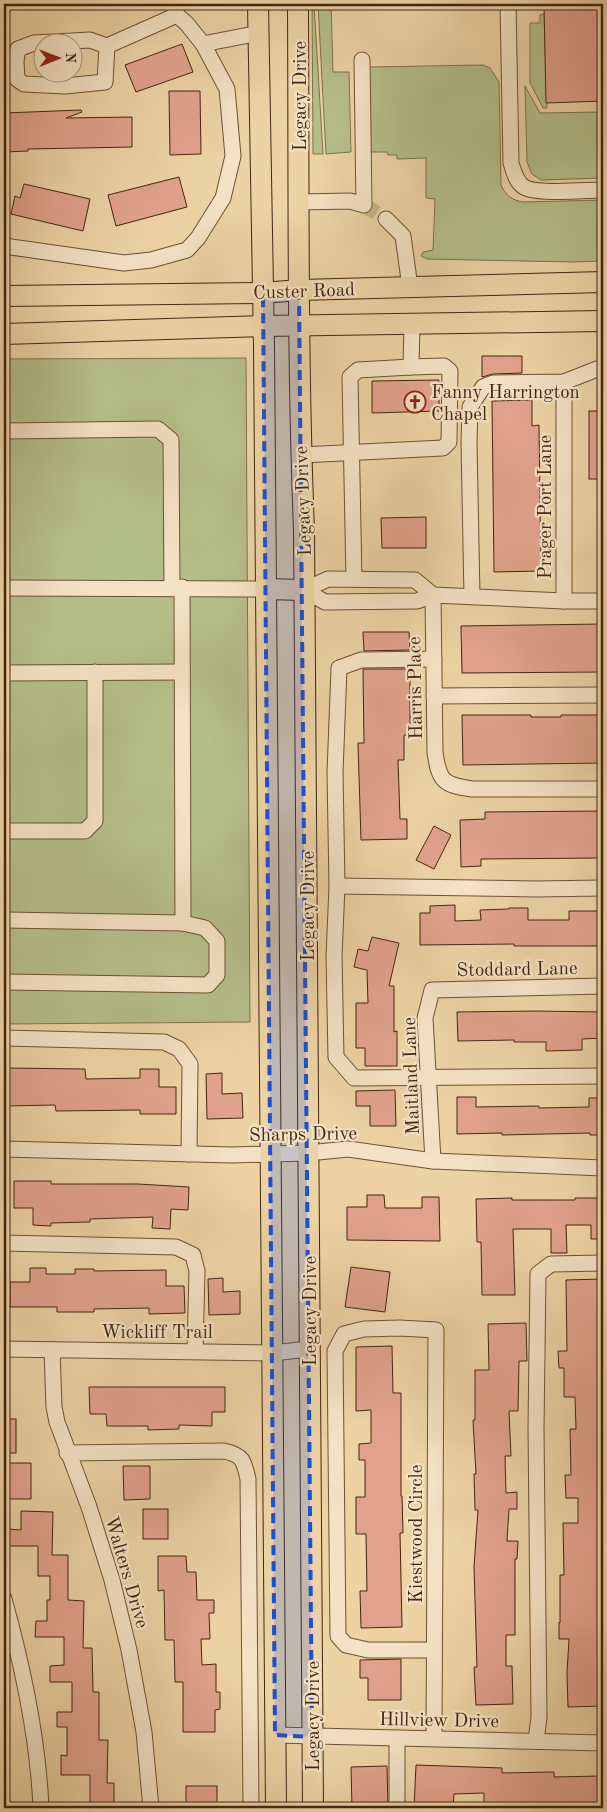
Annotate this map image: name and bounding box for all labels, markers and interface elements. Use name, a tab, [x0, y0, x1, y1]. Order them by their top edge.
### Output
north arrow	[32, 32, 82, 82]
street label: Legacy Drive	[292, 41, 311, 151]
text: N	[63, 52, 77, 64]
street label: Custer Road	[253, 281, 355, 304]
place label: Fanny Harrington Chapel	[431, 384, 580, 425]
church icon: Fanny Harrington Chapel	[403, 390, 427, 414]
street label: Prager Port Lane	[537, 435, 556, 579]
street label: Legacy Drive	[293, 445, 316, 556]
street label: Harris Place	[406, 636, 427, 740]
street label: Legacy Drive	[300, 851, 319, 961]
street label: Stoddard Lane	[456, 960, 578, 981]
street label: Maitland Lane	[401, 1017, 424, 1135]
street label: Sharps Drive	[249, 1125, 357, 1146]
street label: Legacy Drive	[302, 1256, 321, 1366]
street label: Wickliff Trail	[101, 1324, 213, 1343]
street label: Kiestwood Circle	[408, 1465, 427, 1603]
street label: Walters Drive	[101, 1514, 151, 1631]
street label: Legacy Drive	[305, 1661, 324, 1771]
street label: Hillview Drive	[379, 1711, 499, 1732]

